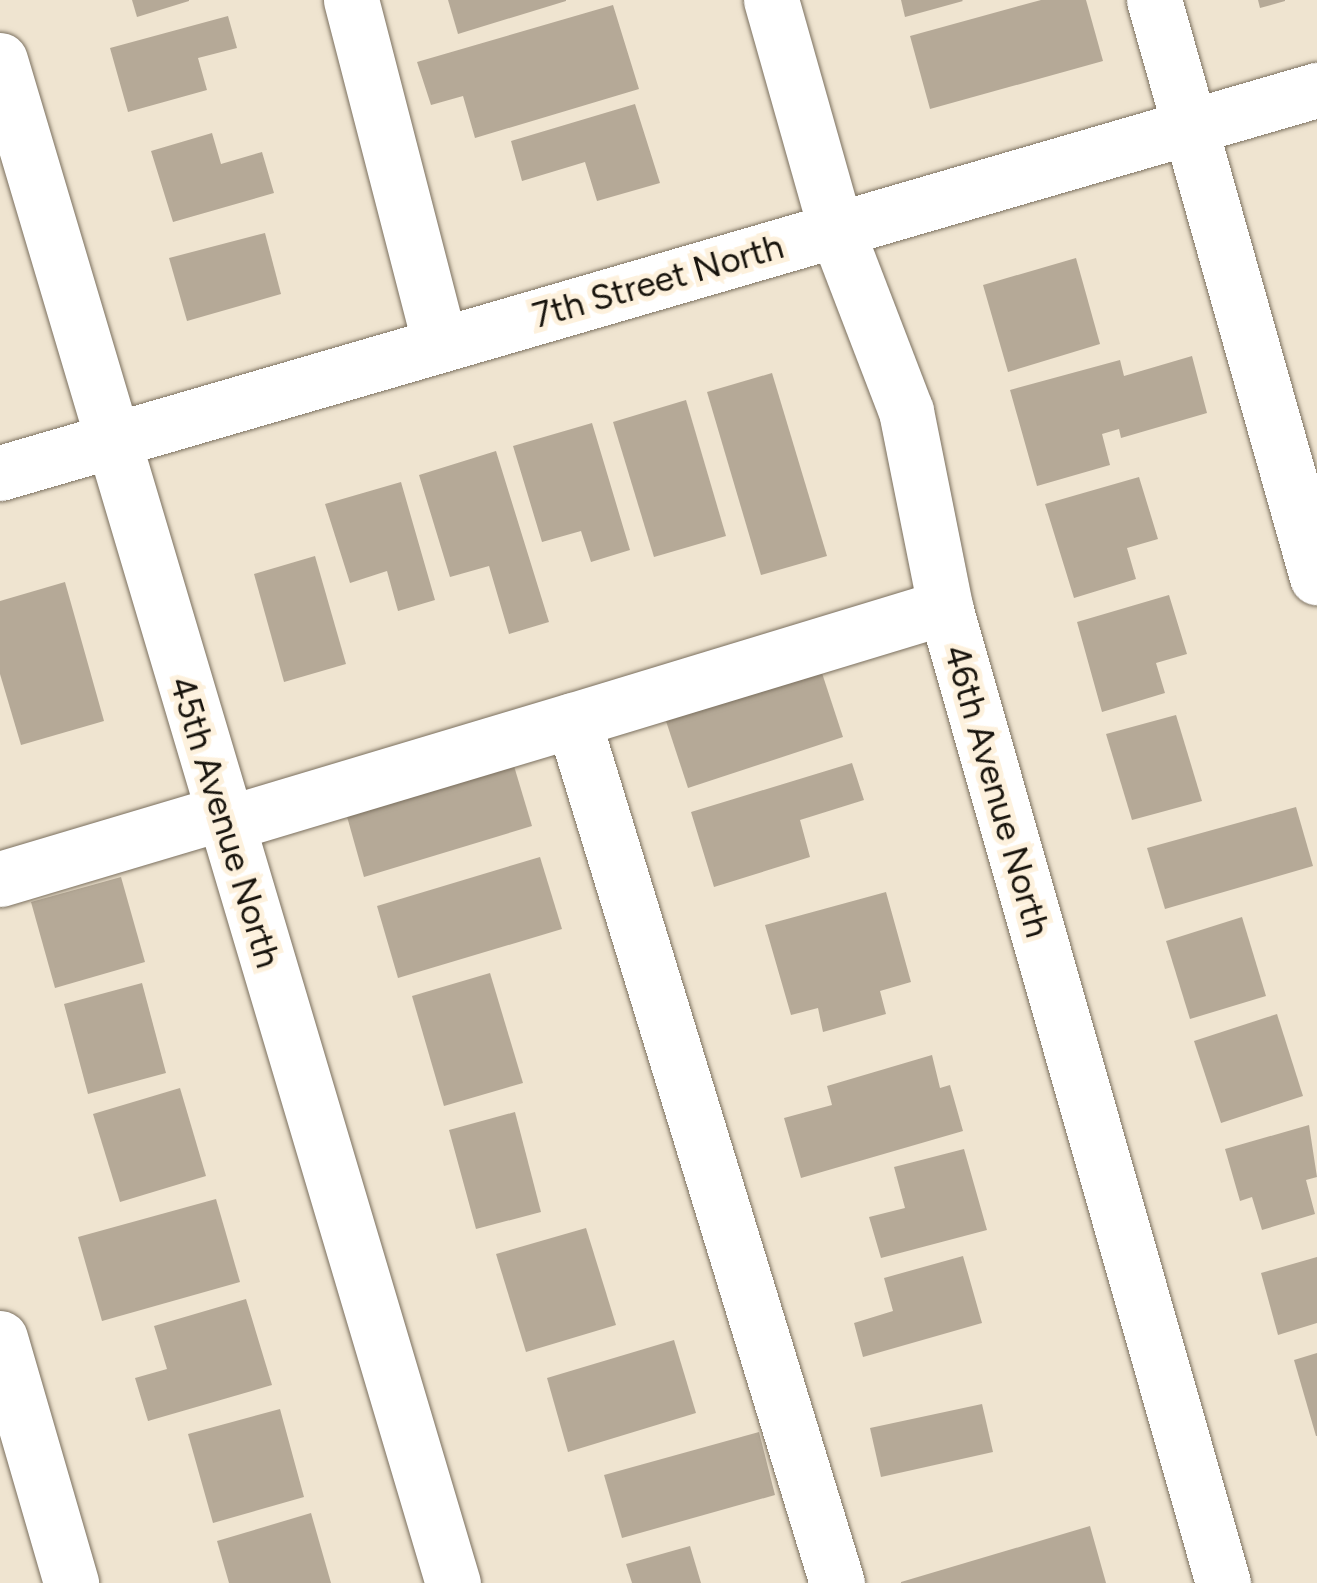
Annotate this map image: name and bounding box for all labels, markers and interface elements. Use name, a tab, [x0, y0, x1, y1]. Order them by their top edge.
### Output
street label: 7th Street North	[528, 225, 788, 337]
street label: 46th Avenue North	[935, 640, 1059, 942]
street label: 45th Avenue North	[161, 671, 289, 973]

